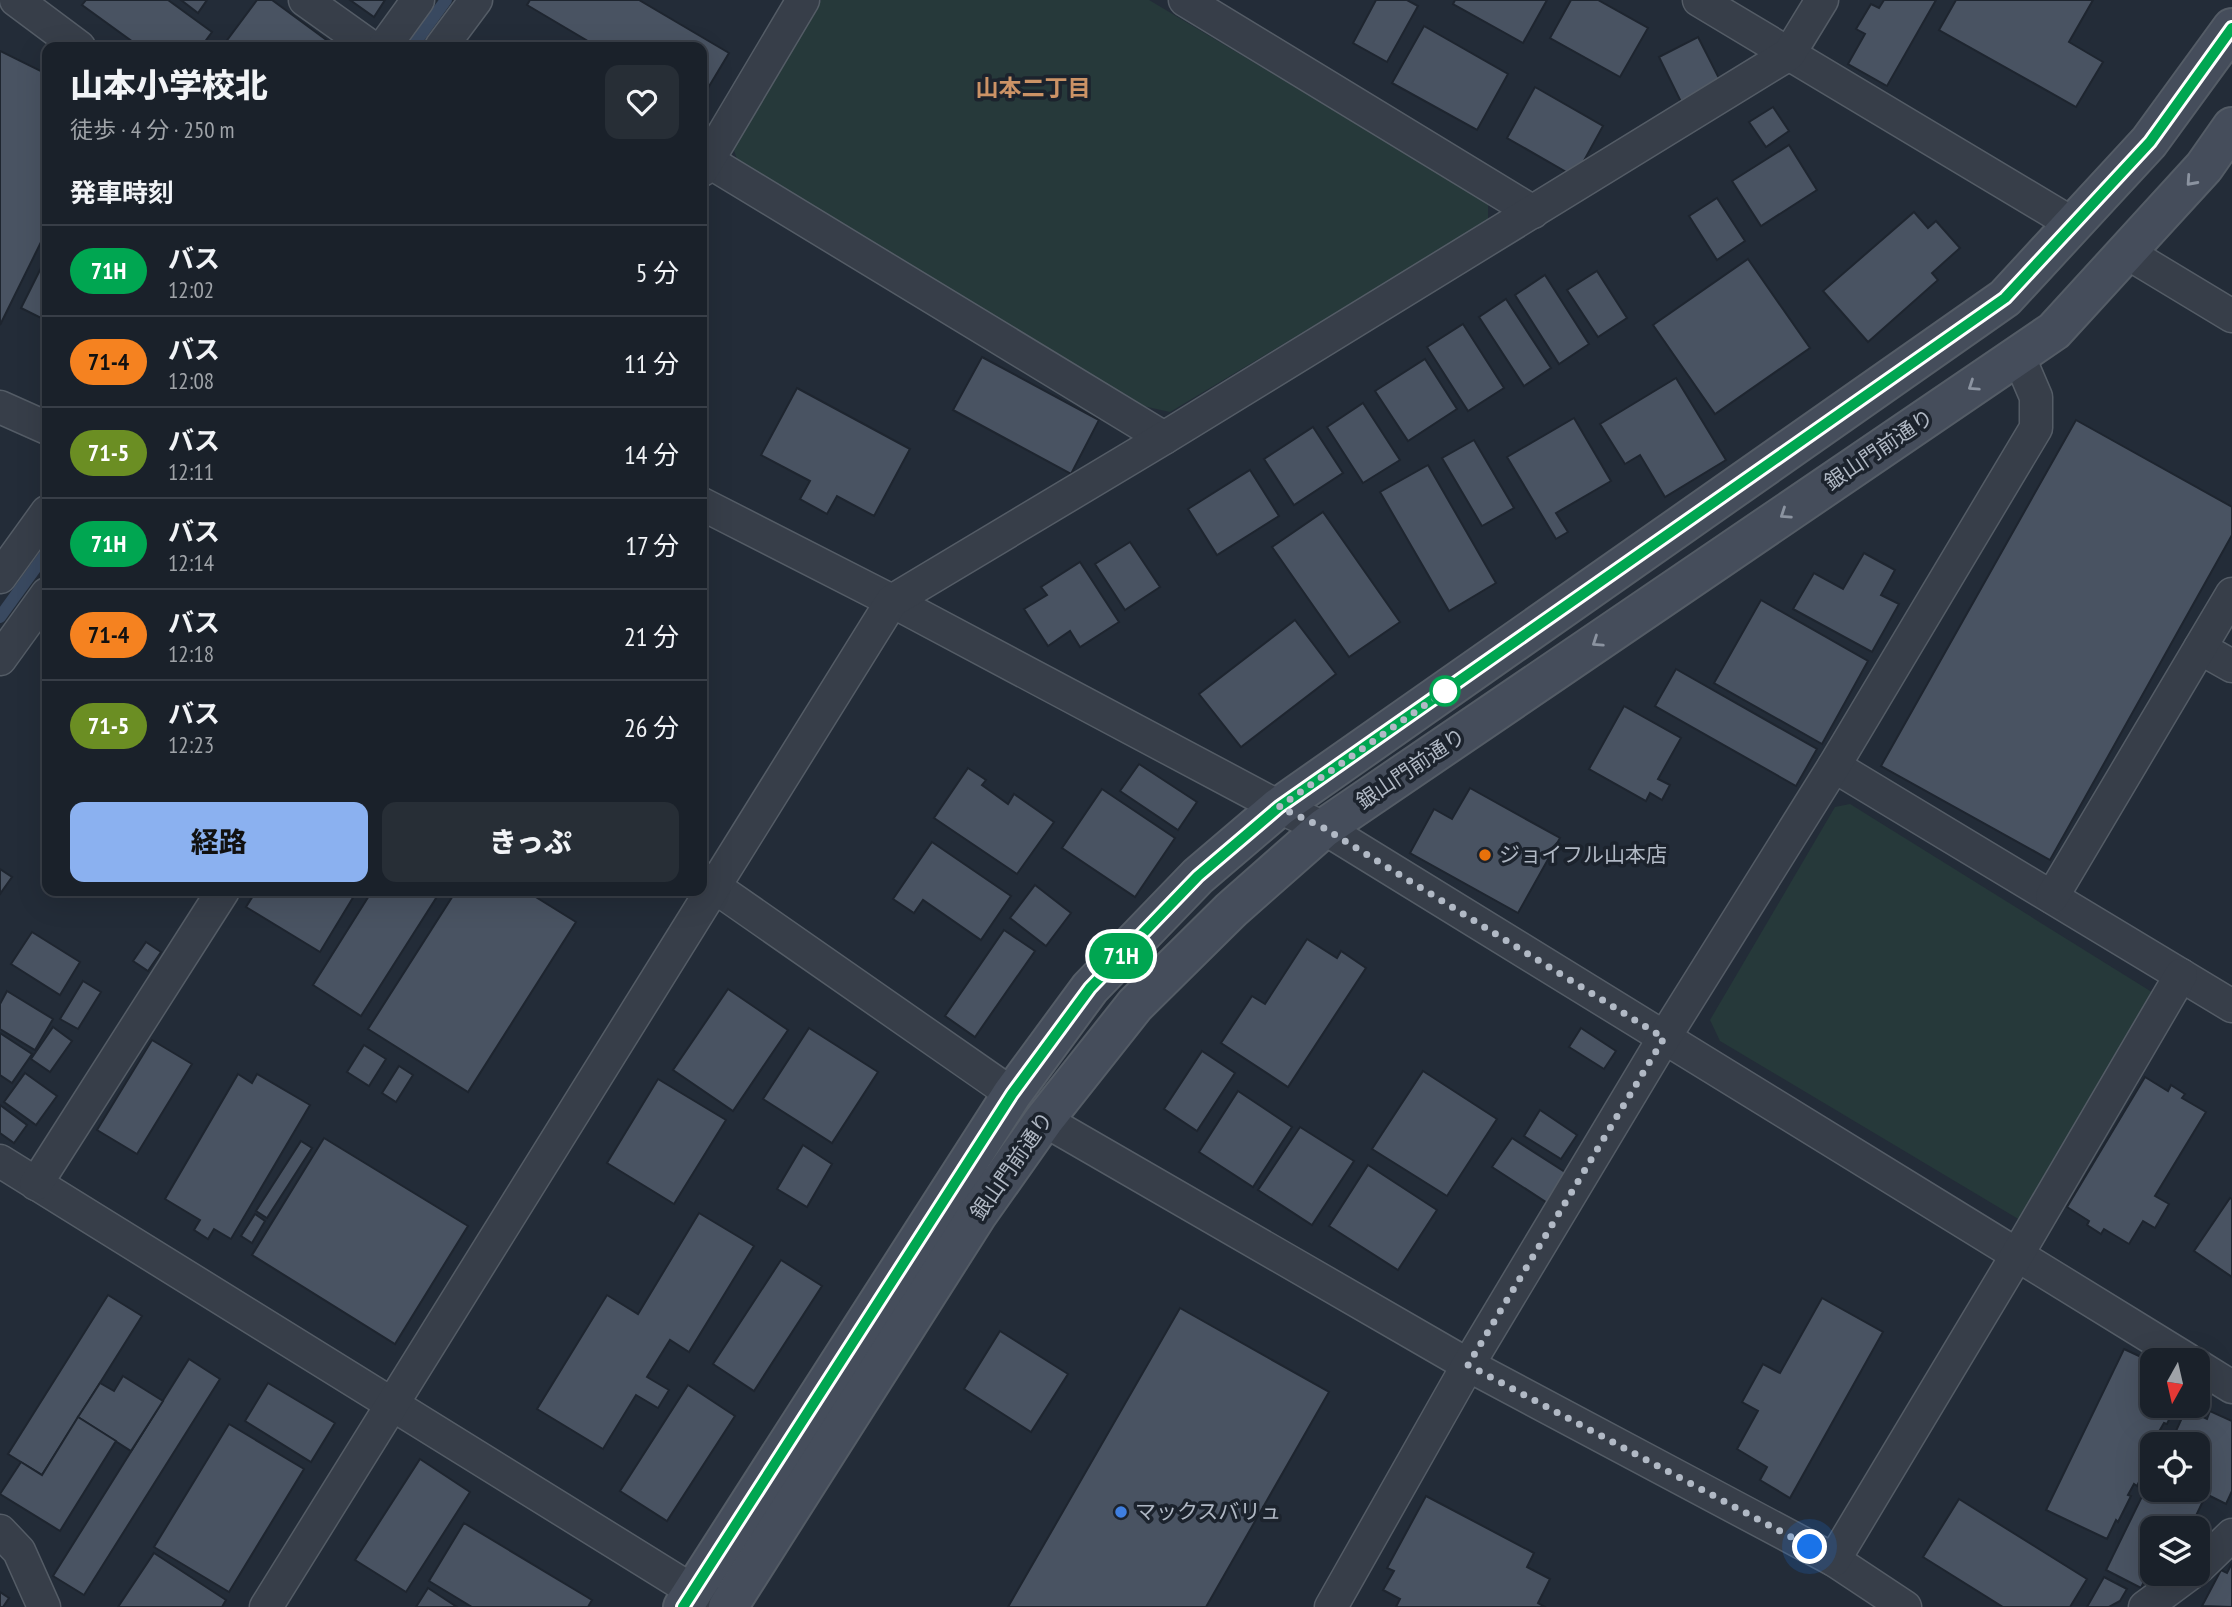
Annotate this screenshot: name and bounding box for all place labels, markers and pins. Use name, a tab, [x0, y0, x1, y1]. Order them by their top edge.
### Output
unlabelled marker	[1430, 676, 1460, 706]
place label: ジョイフル山本店	[1499, 841, 1667, 868]
marker: ジョイフル山本店	[1477, 847, 1493, 863]
place label: マックスバリュ	[1135, 1498, 1281, 1525]
marker: マックスバリュ	[1113, 1504, 1129, 1520]

